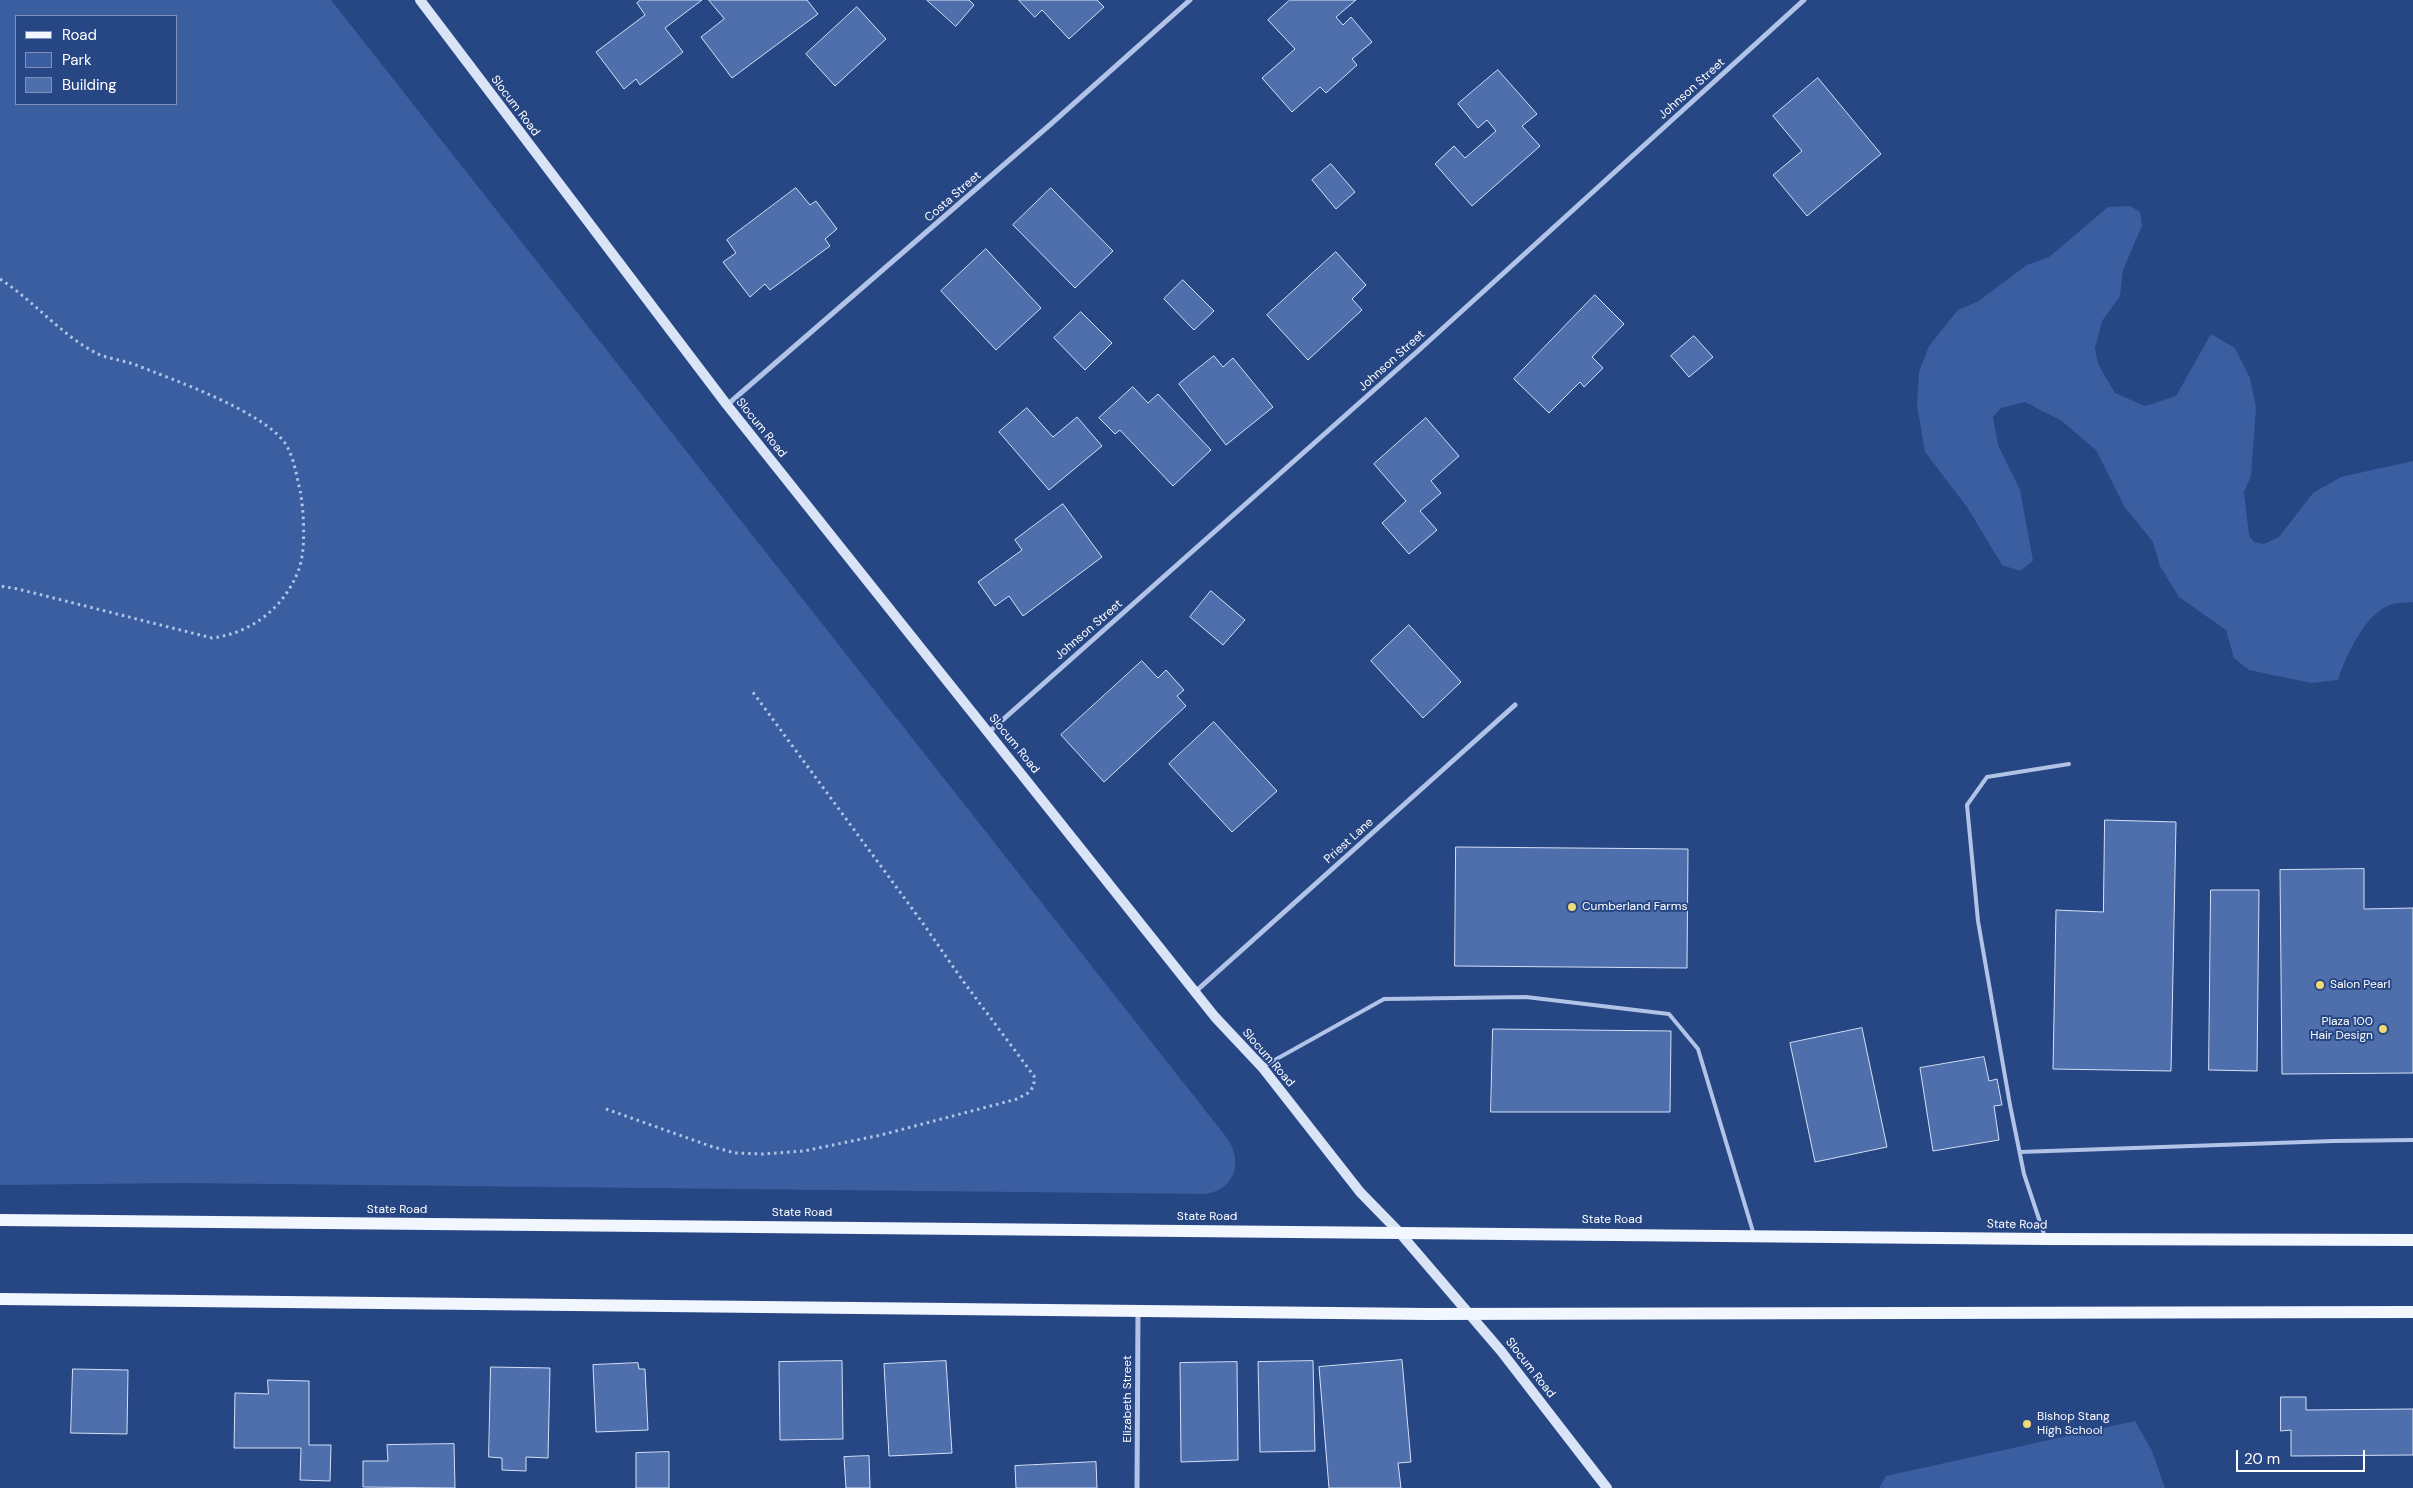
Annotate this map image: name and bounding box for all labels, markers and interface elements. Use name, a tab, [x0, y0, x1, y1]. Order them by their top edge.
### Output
legend	[15, 15, 178, 105]
text: Road	[62, 25, 97, 45]
text: Park	[62, 50, 92, 70]
street label: Johnson Street	[1656, 55, 1728, 123]
street label: Slocum Road	[487, 73, 543, 139]
text: Building	[62, 75, 117, 95]
street label: Costa Street	[922, 169, 984, 225]
street label: Johnson Street	[1356, 327, 1428, 395]
street label: Slocum Road	[733, 395, 789, 461]
street label: Johnson Street	[1053, 597, 1125, 663]
street label: Slocum Road	[986, 711, 1042, 777]
street label: Priest Lane	[1321, 815, 1377, 867]
place label: Cumberland Farms	[1582, 900, 1687, 914]
marker: Cumberland Farms	[1566, 901, 1578, 913]
place label: Salon Pearl	[2330, 978, 2390, 992]
marker: Salon Pearl	[2314, 979, 2326, 991]
place label: Plaza 100 Hair Design	[2310, 1015, 2373, 1043]
marker: Plaza 100 Hair Design	[2377, 1023, 2389, 1035]
street label: Slocum Road	[1239, 1026, 1297, 1090]
street label: State Road	[367, 1203, 427, 1217]
street label: State Road	[772, 1206, 832, 1220]
street label: State Road	[1177, 1210, 1237, 1224]
street label: State Road	[1582, 1213, 1642, 1227]
street label: State Road	[1987, 1217, 2047, 1233]
street label: Slocum Road	[1502, 1335, 1558, 1401]
street label: Elizabeth Street	[1121, 1355, 1135, 1443]
place label: Bishop Stang High School	[2037, 1410, 2110, 1438]
marker: Bishop Stang High School	[2021, 1418, 2033, 1430]
scale bar	[2238, 1440, 2367, 1472]
text: 20 m	[2244, 1449, 2280, 1469]

